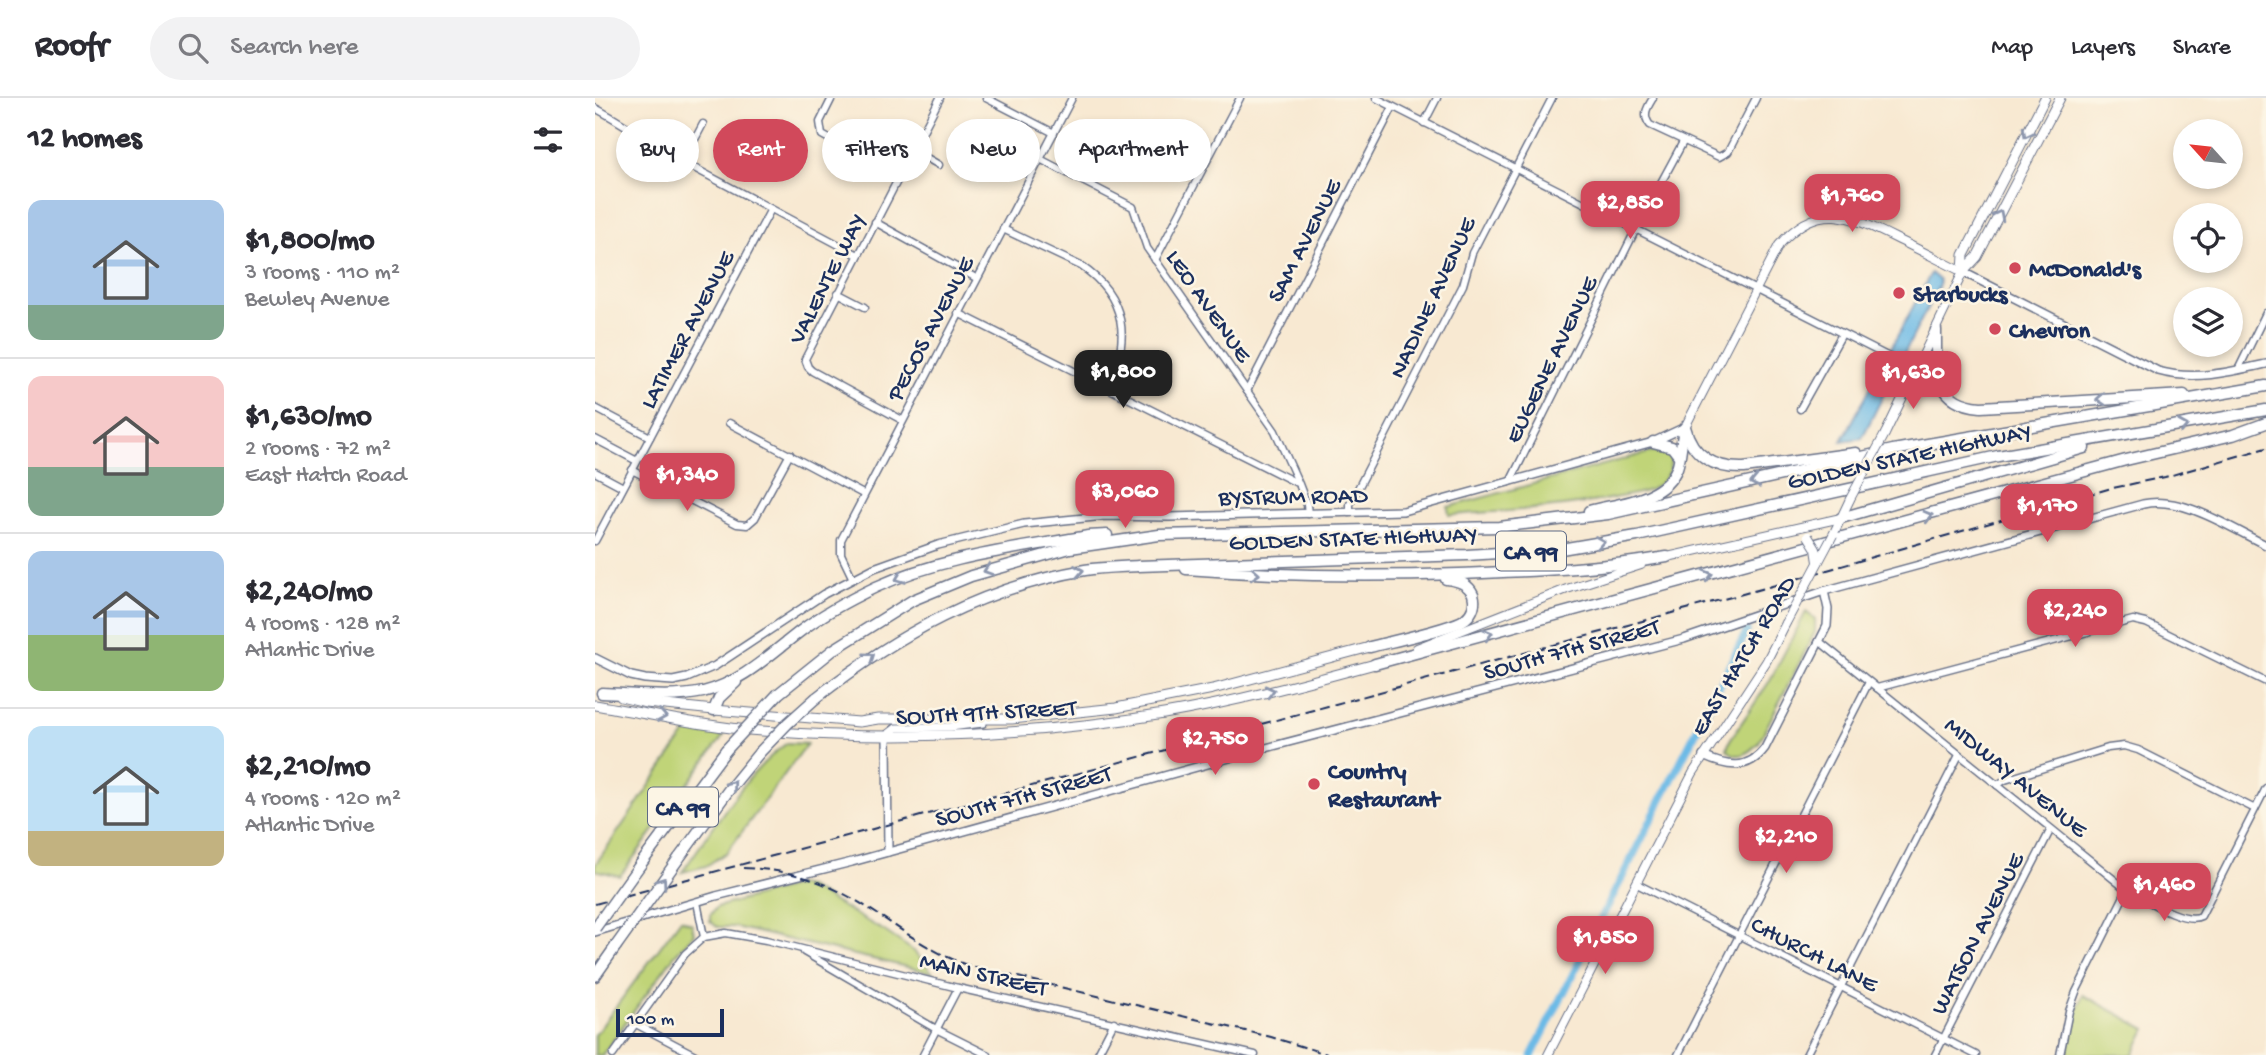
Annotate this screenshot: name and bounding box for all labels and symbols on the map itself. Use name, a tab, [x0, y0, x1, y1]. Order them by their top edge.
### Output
north arrow	[2173, 119, 2243, 189]
one-way arrow	[2022, 126, 2035, 138]
street label: SAM AVENUE	[1263, 174, 1350, 308]
pin: $1,760	[1795, 174, 1909, 234]
pin: $2,850	[1573, 181, 1687, 241]
street label: VALENTE WAY	[783, 210, 874, 351]
one-way arrow	[1991, 210, 2005, 222]
street label: NADINE AVENUE	[1384, 212, 1485, 384]
street label: LEO AVENUE	[1158, 245, 1257, 370]
street label: LATIMER AVENUE	[635, 246, 743, 415]
street label: PECOS AVENUE	[881, 252, 983, 408]
place label: McDonald's	[2029, 257, 2142, 286]
marker: McDonald's	[2007, 260, 2023, 276]
street label: EUGENE AVENUE	[1500, 271, 1607, 449]
place label: Starbucks	[1913, 282, 2009, 311]
marker: Starbucks	[1891, 285, 1907, 301]
place label: Chevron	[2009, 318, 2091, 347]
marker: Chevron	[1987, 321, 2003, 337]
pin: $1,800	[1066, 350, 1180, 410]
pin: $1,630	[1856, 352, 1970, 411]
one-way arrow	[2096, 391, 2107, 406]
street label: GOLDEN STATE HIGHWAY	[1785, 418, 2034, 498]
one-way arrow	[2177, 419, 2189, 434]
pin: $1,340	[630, 454, 744, 513]
pin: $3,060	[1068, 470, 1182, 530]
one-way arrow	[1749, 474, 1761, 489]
street label: BYSTRUM ROAD	[1217, 483, 1368, 514]
pin: $1,170	[1990, 484, 2104, 544]
one-way arrow	[1922, 510, 1934, 524]
street label: GOLDEN STATE HIGHWAY	[1228, 522, 1478, 559]
road number: CA 99	[1496, 531, 1566, 570]
one-way arrow	[1594, 535, 1606, 550]
one-way arrow	[982, 562, 994, 577]
one-way arrow	[1073, 564, 1085, 579]
one-way arrow	[1250, 567, 1261, 582]
one-way arrow	[895, 569, 907, 583]
one-way arrow	[1702, 569, 1714, 583]
street label: EAST HATCH ROAD	[1686, 571, 1804, 742]
pin: $2,240	[2018, 589, 2132, 649]
street label: SOUTH 7TH STREET	[1481, 613, 1665, 689]
one-way arrow	[1482, 628, 1494, 642]
one-way arrow	[863, 652, 876, 665]
one-way arrow	[1264, 685, 1276, 699]
street label: SOUTH 9TH STREET	[895, 695, 1079, 734]
one-way arrow	[656, 708, 668, 723]
street label: MIDWAY AVENUE	[1937, 712, 2093, 846]
pin: $2,750	[1158, 718, 1272, 777]
place label: Country Restaurant	[1327, 759, 1441, 816]
street label: SOUTH 7TH STREET	[933, 760, 1117, 836]
marker: Country Restaurant	[1306, 776, 1322, 792]
one-way arrow	[724, 781, 737, 793]
road number: CA 99	[648, 788, 718, 827]
pin: $2,210	[1729, 816, 1843, 875]
street label: WATSON AVENUE	[1926, 848, 2033, 1020]
pin: $1,460	[2107, 864, 2221, 923]
one-way arrow	[654, 878, 666, 890]
street label: CHURCH LANE	[1745, 912, 1883, 1001]
pin: $1,850	[1548, 916, 1662, 976]
street label: MAIN STREET	[917, 948, 1052, 1006]
scale bar	[616, 1006, 725, 1038]

